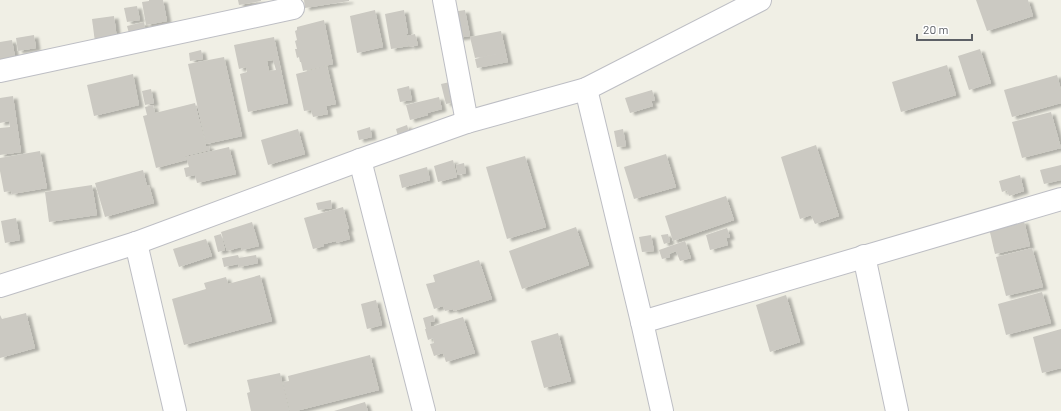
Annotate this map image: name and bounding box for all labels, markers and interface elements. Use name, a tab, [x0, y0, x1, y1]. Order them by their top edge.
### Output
scale bar	[917, 16, 972, 42]
text: 20 m	[923, 22, 949, 36]

